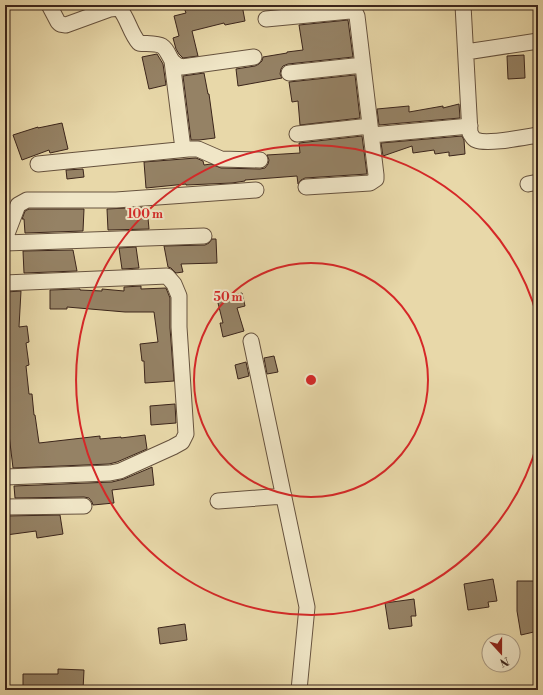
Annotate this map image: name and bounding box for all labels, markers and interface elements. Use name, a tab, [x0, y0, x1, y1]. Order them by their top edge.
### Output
text: 100 m	[127, 207, 163, 222]
text: 50 m	[213, 290, 243, 305]
centre of rings	[304, 373, 318, 387]
north arrow	[481, 633, 521, 673]
text: N	[497, 653, 511, 670]

